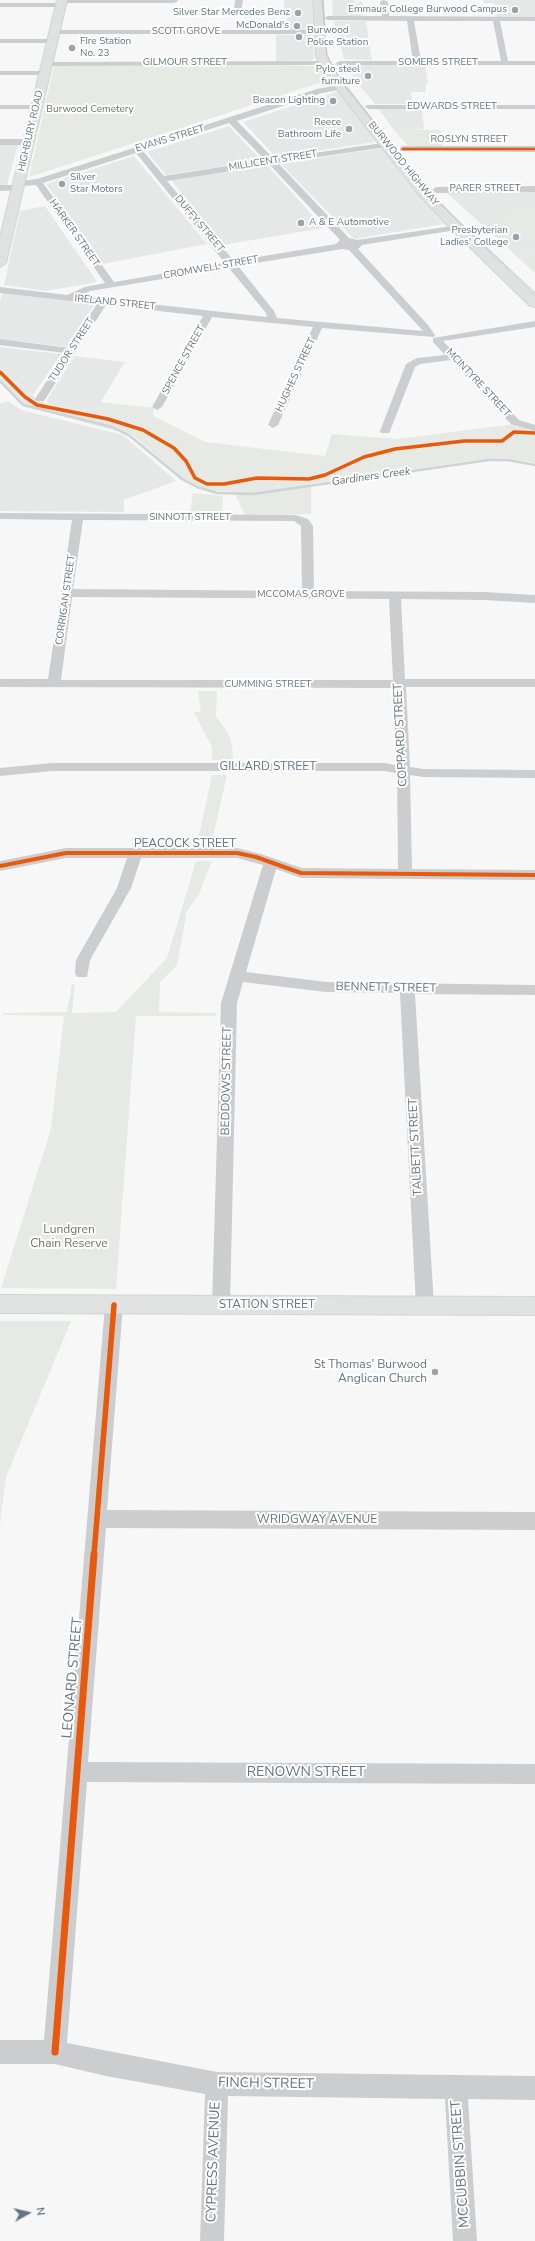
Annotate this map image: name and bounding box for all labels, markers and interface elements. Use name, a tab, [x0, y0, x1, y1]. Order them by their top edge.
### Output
place label: Emmaus College Burwood Campus	[348, 4, 507, 16]
marker: Emmaus College Burwood Campus	[510, 5, 520, 15]
place label: Silver Star Mercedes Benz	[173, 7, 290, 19]
marker: Silver Star Mercedes Benz	[293, 8, 303, 18]
place label: McDonald's	[236, 20, 289, 32]
marker: McDonald's	[292, 21, 302, 31]
place label: Burwood Police Station	[307, 25, 368, 48]
street label: SCOTT GROVE	[152, 26, 220, 38]
marker: Burwood Police Station	[294, 32, 304, 42]
place label: Fire Station No. 23	[80, 36, 131, 60]
marker: Fire Station No. 23	[67, 43, 77, 53]
street label: GILMOUR STREET	[143, 57, 227, 69]
street label: SOMERS STREET	[398, 57, 478, 69]
place label: Pylo steel furniture	[316, 64, 360, 88]
marker: Pylo steel furniture	[363, 71, 373, 81]
street label: HIGHBURY ROAD	[16, 89, 46, 173]
place label: Beacon Lighting	[253, 95, 325, 107]
marker: Beacon Lighting	[328, 96, 338, 106]
street label: EDWARDS STREET	[407, 101, 497, 113]
park label: Burwood Cemetery	[46, 104, 134, 116]
place label: Reece Bathroom Life	[278, 117, 341, 140]
street label: BURWOOD HIGHWAY	[365, 119, 441, 209]
street label: EVANS STREET	[134, 123, 206, 155]
marker: Reece Bathroom Life	[344, 124, 354, 134]
street label: ROSLYN STREET	[430, 134, 508, 146]
street label: MILLICENT STREET	[228, 148, 318, 174]
place label: Silver Star Motors	[70, 172, 122, 196]
marker: Silver Star Motors	[57, 179, 67, 189]
street label: PARER STREET	[450, 183, 520, 195]
street label: DUFFY STREET	[172, 193, 226, 255]
street label: HARKER STREET	[46, 197, 102, 269]
place label: A & E Automotive	[309, 217, 389, 229]
marker: A & E Automotive	[296, 218, 306, 228]
place label: Presbyterian Ladies' College	[440, 225, 508, 248]
marker: Presbyterian Ladies' College	[511, 232, 521, 242]
street label: CROMWELL STREET	[163, 254, 259, 282]
street label: IRELAND STREET	[74, 293, 156, 313]
street label: TUDOR STREET	[47, 316, 97, 384]
street label: SPENCE STREET	[160, 323, 208, 397]
street label: HUGHES STREET	[274, 336, 318, 414]
street label: MCINTYRE STREET	[443, 346, 513, 420]
water label: Gardiners Creek	[331, 465, 411, 489]
street label: SINNOTT STREET	[149, 512, 231, 524]
street label: CORRIGAN STREET	[54, 554, 78, 646]
street label: MCCOMAS GROVE	[257, 589, 345, 601]
street label: CUMMING STREET	[224, 679, 312, 691]
street label: COPPARD STREET	[391, 683, 411, 787]
street label: GILLARD STREET	[220, 760, 316, 774]
street label: PEACOCK STREET	[134, 837, 236, 851]
street label: BENNETT STREET	[335, 980, 437, 996]
street label: BEDDOWS STREET	[219, 1026, 235, 1136]
street label: TALBETT STREET	[406, 1098, 426, 1196]
park label: Lundgren Chain Reserve	[30, 1223, 108, 1251]
street label: STATION STREET	[219, 1298, 315, 1312]
place label: St Thomas' Burwood Anglican Church	[314, 1358, 427, 1386]
marker: St Thomas' Burwood Anglican Church	[430, 1367, 440, 1377]
street label: WRIDGWAY AVENUE	[257, 1513, 377, 1527]
street label: LEONARD STREET	[59, 1617, 87, 1739]
street label: RENOWN STREET	[247, 1765, 365, 1781]
street label: FINCH STREET	[218, 2075, 314, 2093]
street label: MCCUBBIN STREET	[448, 2100, 474, 2228]
street label: CYPRESS AVENUE	[203, 2101, 225, 2223]
north arrow	[8, 2193, 48, 2233]
text: N	[32, 2206, 48, 2216]

